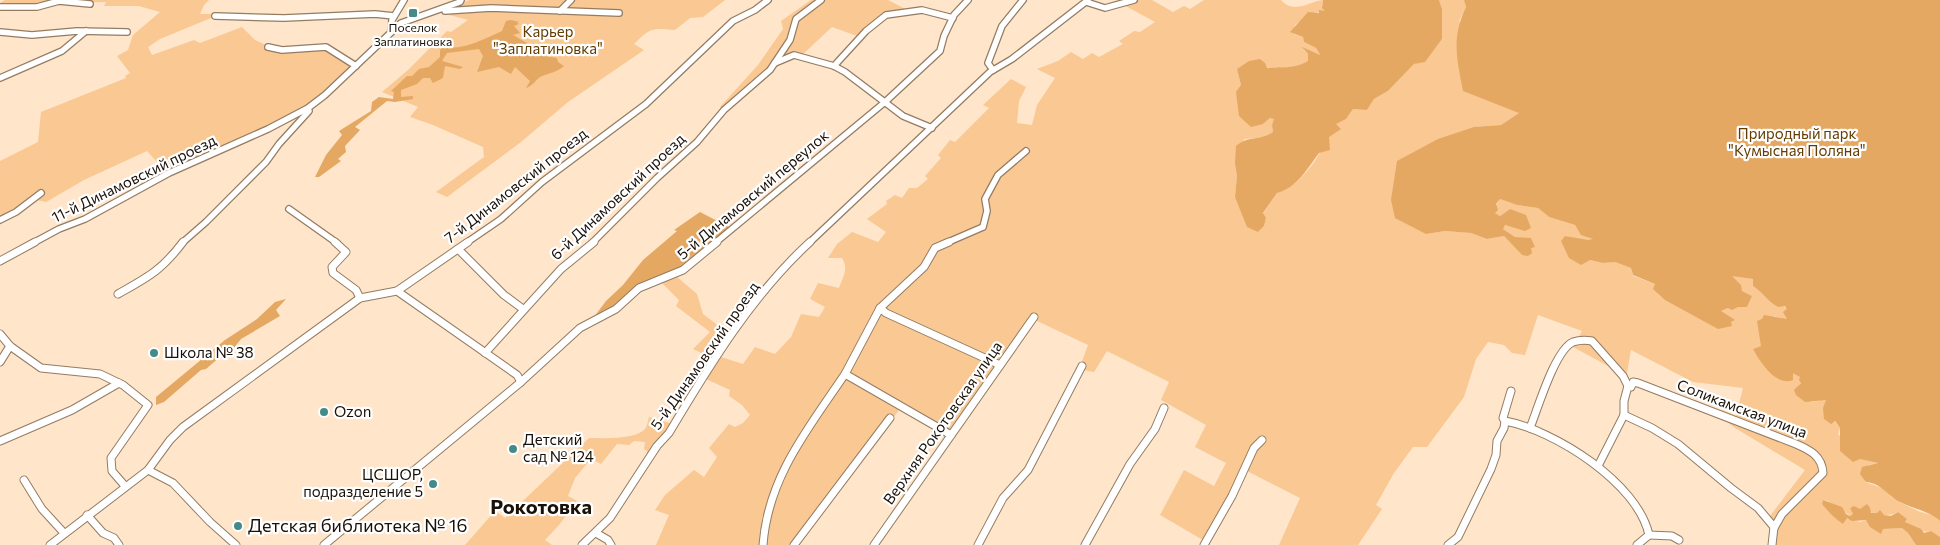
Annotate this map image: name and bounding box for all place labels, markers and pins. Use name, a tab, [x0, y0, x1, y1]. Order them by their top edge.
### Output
marker: Поселок Заплатиновка	[407, 7, 419, 19]
place label: Поселок Заплатиновка	[374, 20, 452, 48]
place label: Школа № 38	[164, 343, 254, 361]
marker: Школа № 38	[148, 347, 160, 359]
place label: Ozon	[334, 402, 371, 420]
marker: Ozon	[318, 406, 330, 418]
place label: Детский сад № 124	[523, 430, 594, 465]
marker: Детский сад № 124	[507, 443, 519, 455]
place label: ЦСШОР, подразделение 5	[303, 465, 423, 500]
marker: ЦСШОР, подразделение 5	[427, 478, 439, 490]
place label: Детская библиотека № 16	[248, 514, 467, 536]
marker: Детская библиотека № 16	[232, 520, 244, 532]

